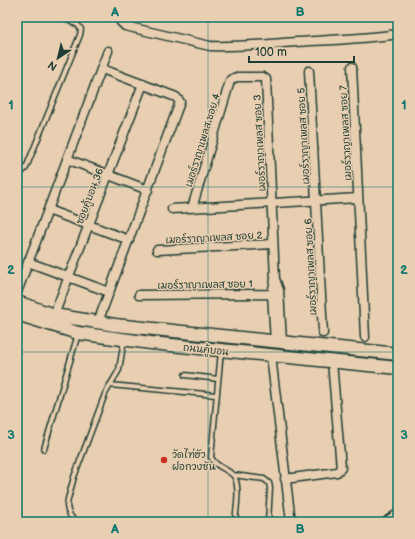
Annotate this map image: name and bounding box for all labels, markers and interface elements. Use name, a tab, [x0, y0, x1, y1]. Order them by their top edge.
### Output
text: A	[110, 4, 119, 20]
text: B	[295, 4, 305, 20]
north arrow	[38, 38, 78, 78]
scale bar	[249, 38, 354, 64]
text: 100 m	[255, 45, 287, 60]
text: N	[45, 58, 60, 73]
street label: เมอร์ราญาเพลส ซอย 7	[335, 85, 354, 181]
street label: เมอร์ราญาเพลส ซอย 5	[293, 87, 313, 185]
street label: เมอร์ราญาเพลส ซอย 4	[181, 91, 223, 189]
street label: เมอร์ราญาเพลส ซอย 3	[249, 94, 269, 192]
text: 1	[8, 97, 14, 113]
text: 1	[401, 97, 407, 113]
street label: ซอยคู้บอน 36	[73, 166, 107, 226]
street label: เมอร์ราญาเพลส ซอย 6	[300, 218, 320, 316]
street label: เมอร์ราญาเพลส ซอย 2	[165, 227, 263, 247]
text: 2	[7, 262, 15, 278]
text: 2	[400, 262, 408, 278]
street label: เมอร์ราญาเพลส ซอย 1	[157, 276, 253, 292]
street label: ถนนคู้บอน	[182, 341, 230, 359]
text: 3	[7, 427, 15, 443]
text: 3	[400, 427, 408, 443]
place label: วัดไท่ฮัว ฝอกวงซัน	[172, 448, 216, 473]
marker: วัดไท่ฮัว ฝอกวงซัน	[159, 455, 169, 465]
text: A	[110, 521, 119, 537]
text: B	[295, 521, 305, 537]

